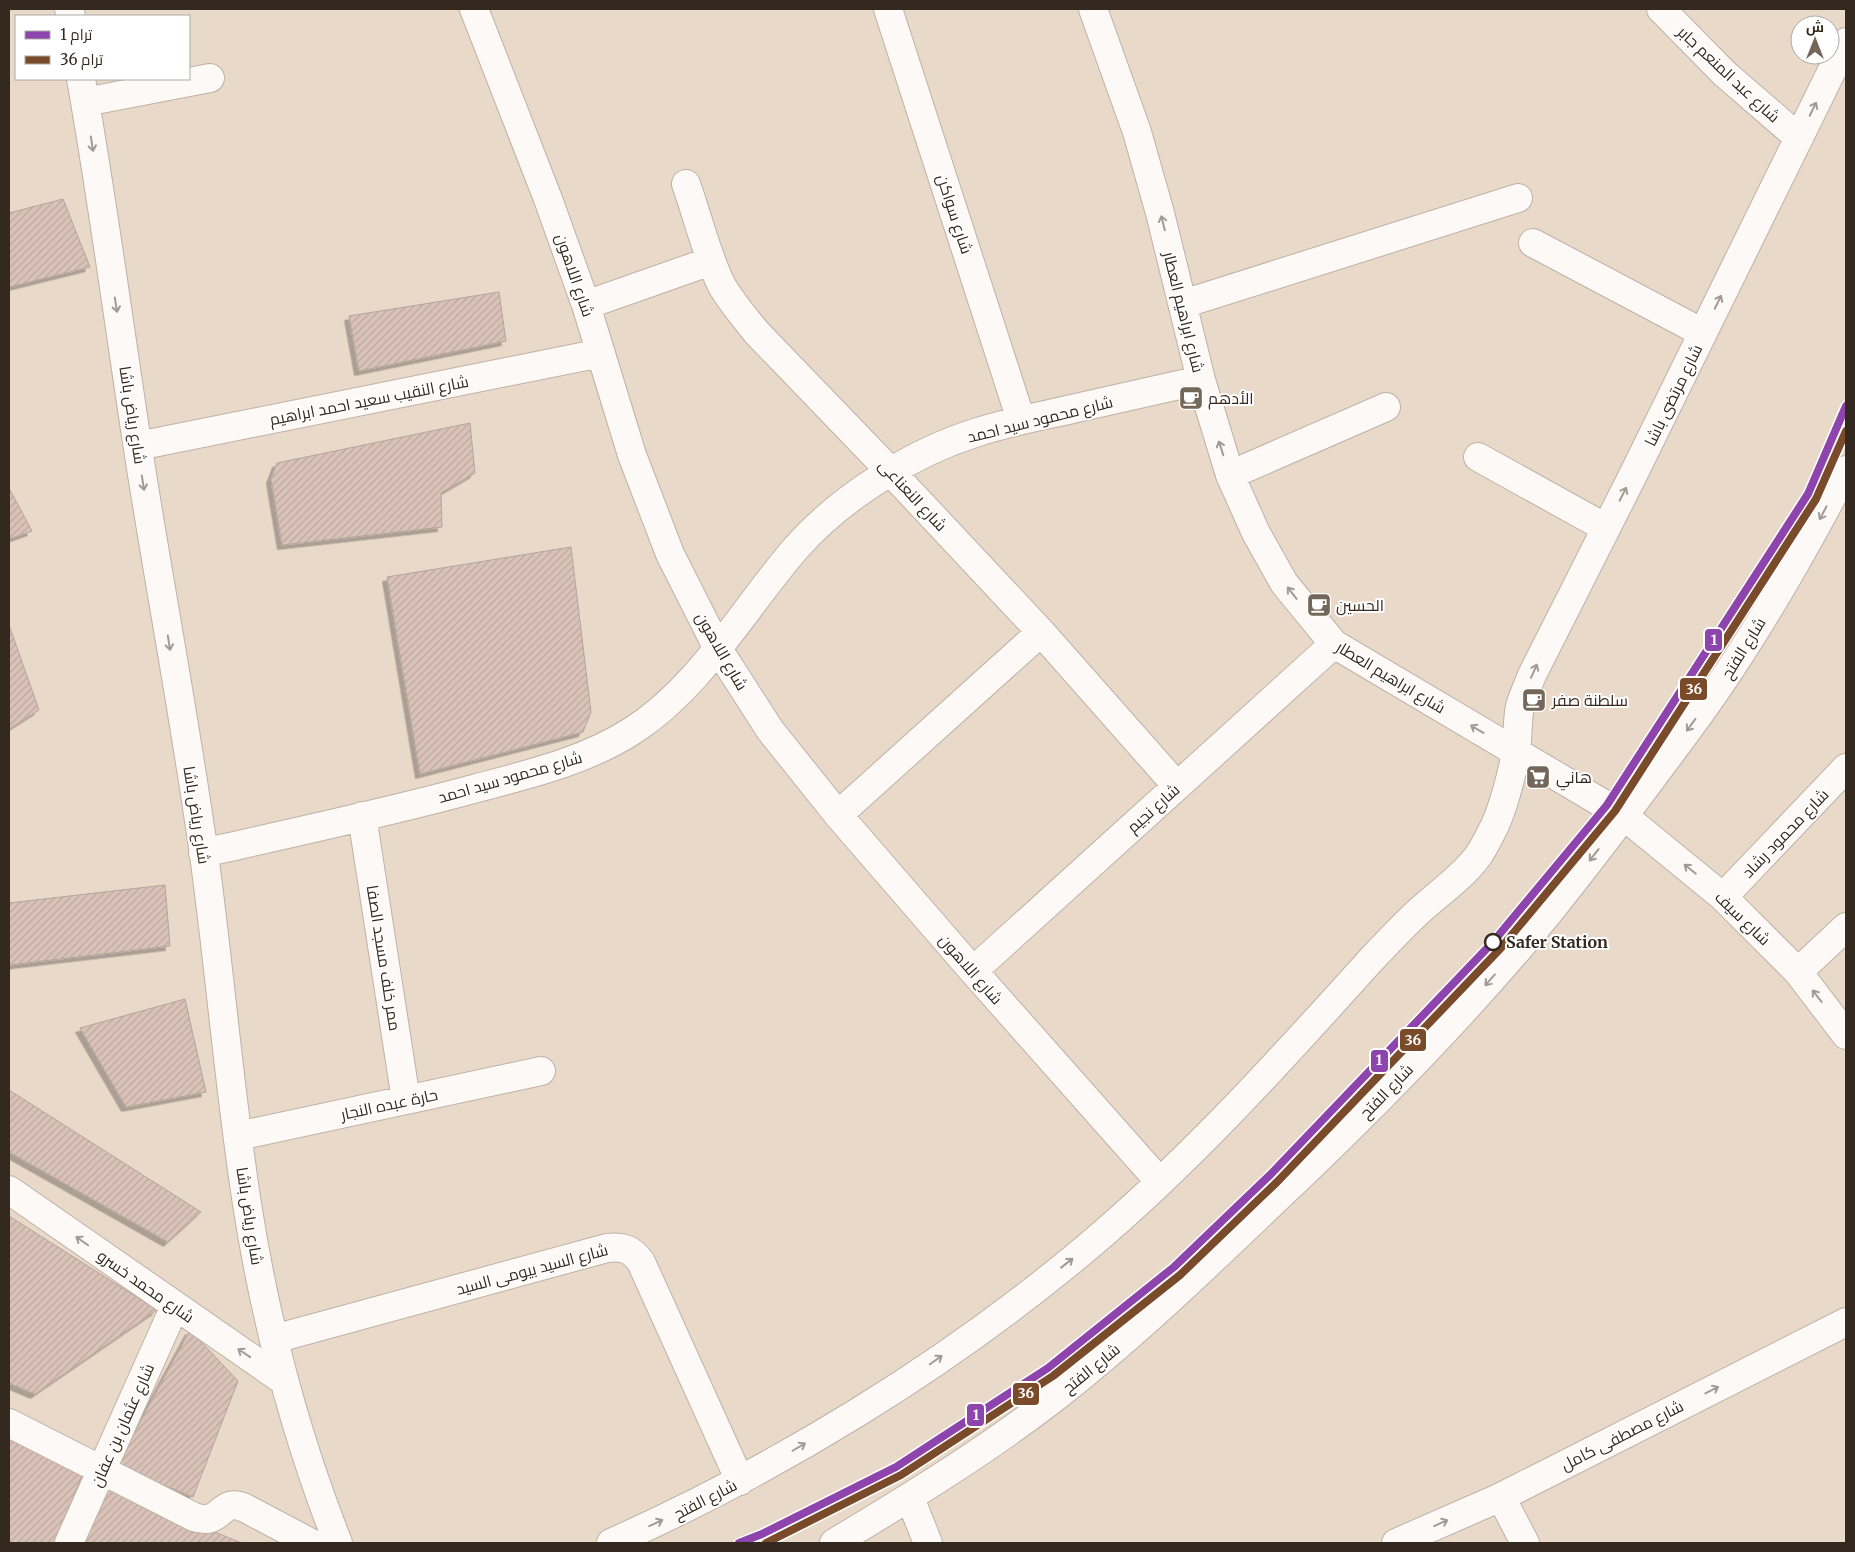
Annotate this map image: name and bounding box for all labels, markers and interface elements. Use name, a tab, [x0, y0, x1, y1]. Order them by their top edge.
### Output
legend	[15, 15, 190, 80]
north arrow	[1790, 15, 1840, 65]
text: ش	[1806, 18, 1824, 36]
street label: شارع عبد المنعم جابر	[1672, 21, 1784, 128]
text: ترام 1	[60, 25, 92, 45]
text: ترام 36	[60, 50, 103, 70]
one-way arrow	[1809, 102, 1819, 117]
one-way arrow	[87, 136, 97, 152]
street label: شارع سواكن	[931, 172, 977, 257]
one-way arrow	[1157, 215, 1167, 231]
street label: شارع اللاهون	[550, 231, 599, 320]
street label: شارع ابراهيم العطار	[1157, 248, 1209, 375]
one-way arrow	[1714, 295, 1724, 310]
one-way arrow	[111, 296, 121, 312]
street label: شارع مرتضى باشا	[1640, 341, 1708, 450]
street label: شارع رياض باشا	[113, 365, 151, 466]
street label: شارع النقيب سعيد احمد ابراهيم	[268, 371, 471, 431]
cafe icon: الأدهم	[1178, 385, 1204, 411]
place label: الأدهم	[1208, 388, 1254, 410]
street label: شارع محمود سيد احمد	[965, 391, 1115, 449]
one-way arrow	[1216, 440, 1225, 456]
street label: شارع النعناعى	[873, 455, 951, 537]
one-way arrow	[139, 474, 149, 490]
one-way arrow	[1618, 487, 1628, 502]
one-way arrow	[1818, 505, 1828, 520]
one-way arrow	[1286, 587, 1297, 600]
cafe icon: الحسين	[1306, 592, 1332, 618]
place label: الحسين	[1336, 595, 1384, 616]
street label: شارع اللاهون	[690, 608, 752, 695]
street label: شارع الفتح	[1716, 614, 1771, 683]
line badge: 1	[1704, 628, 1723, 652]
text: 1	[1711, 631, 1718, 649]
one-way arrow	[165, 635, 175, 651]
street label: شارع ابراهيم العطار	[1331, 636, 1449, 719]
one-way arrow	[1530, 664, 1539, 679]
line badge: 36	[1679, 677, 1708, 701]
text: 36	[1686, 680, 1703, 698]
cafe icon: سلطنة صفر	[1521, 687, 1547, 713]
place label: سلطنة صفر	[1551, 690, 1628, 710]
one-way arrow	[1686, 718, 1696, 732]
one-way arrow	[1470, 723, 1485, 733]
street label: شارع محمود سيد احمد	[436, 747, 585, 809]
supermarket icon: هاني	[1525, 764, 1551, 790]
street label: شارع رياض باشا	[177, 765, 215, 866]
place label: هاني	[1556, 767, 1592, 791]
street label: شارع نجيم	[1123, 779, 1185, 838]
street label: شارع محمود رشاد	[1737, 784, 1834, 883]
one-way arrow	[1588, 848, 1599, 861]
one-way arrow	[1684, 864, 1697, 875]
street label: ممر خلف مسجد الصفا	[363, 884, 405, 1032]
street label: شارع سيف	[1710, 887, 1775, 951]
street label: شارع اللاهون	[933, 930, 1007, 1010]
place label: Safer Station	[1506, 932, 1608, 952]
marker: Safer Station	[1484, 933, 1502, 951]
one-way arrow	[1484, 973, 1496, 986]
one-way arrow	[1811, 990, 1822, 1003]
line badge: 36	[1399, 1028, 1427, 1052]
text: 36	[1405, 1031, 1422, 1049]
line badge: 1	[1370, 1049, 1389, 1073]
text: 1	[1376, 1051, 1383, 1069]
street label: شارع الفتح	[1355, 1059, 1418, 1124]
street label: حارة عبده النجار	[338, 1084, 439, 1124]
street label: شارع رياض باشا	[230, 1166, 268, 1267]
one-way arrow	[75, 1236, 89, 1246]
street label: شارع السيد بيومى السيد	[454, 1239, 611, 1301]
street label: شارع محمد خسرو	[93, 1245, 198, 1328]
one-way arrow	[1060, 1258, 1073, 1269]
street label: شارع الفتح	[1058, 1339, 1125, 1399]
one-way arrow	[237, 1348, 251, 1359]
one-way arrow	[929, 1355, 943, 1365]
street label: شارع عثمان بن عفان	[86, 1360, 160, 1491]
line badge: 36	[1012, 1382, 1040, 1406]
text: 36	[1018, 1384, 1035, 1402]
one-way arrow	[1704, 1385, 1719, 1394]
street label: شارع مصطفى كامل	[1557, 1395, 1688, 1476]
line badge: 1	[966, 1403, 985, 1427]
text: 1	[973, 1406, 980, 1424]
one-way arrow	[791, 1441, 805, 1451]
street label: شارع الفتح	[670, 1475, 741, 1525]
one-way arrow	[648, 1518, 663, 1528]
one-way arrow	[1433, 1518, 1448, 1528]

